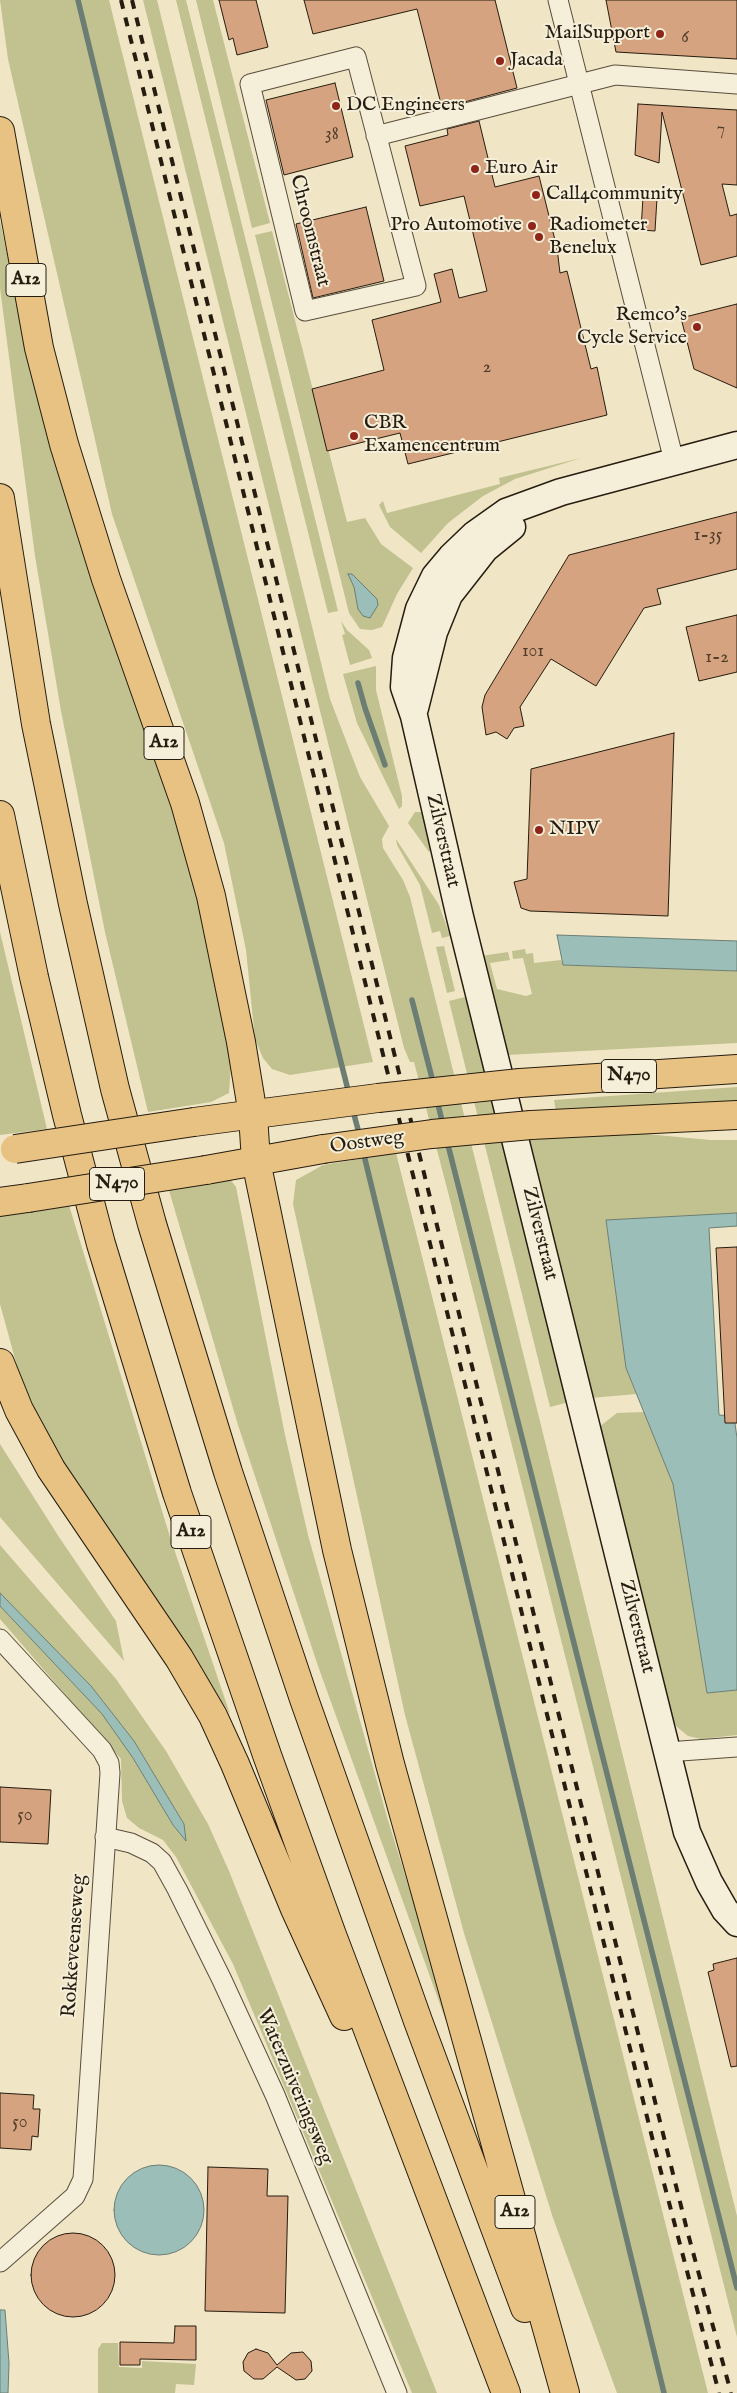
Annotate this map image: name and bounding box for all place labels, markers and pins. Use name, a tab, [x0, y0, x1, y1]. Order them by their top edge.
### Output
place label: MailSupport	[544, 22, 650, 46]
marker: MailSupport	[654, 28, 666, 40]
place label: Jacada	[510, 49, 563, 73]
marker: Jacada	[494, 55, 506, 67]
place label: DC Engineers	[346, 94, 465, 118]
marker: DC Engineers	[330, 100, 342, 112]
place label: Euro Air	[485, 157, 558, 181]
marker: Euro Air	[469, 163, 481, 175]
place label: Call4community	[546, 183, 683, 207]
marker: Call4community	[530, 189, 542, 201]
place label: Pro Automotive	[390, 214, 522, 238]
place label: Radiometer Benelux	[549, 214, 647, 261]
marker: Pro Automotive	[526, 220, 538, 232]
marker: Radiometer Benelux	[533, 231, 545, 243]
place label: Remco's Cycle Service	[577, 304, 687, 351]
marker: Remco's Cycle Service	[691, 321, 703, 333]
place label: CBR Examencentrum	[364, 412, 500, 459]
marker: CBR Examencentrum	[348, 430, 360, 442]
place label: NIPV	[549, 818, 600, 842]
marker: NIPV	[533, 824, 545, 836]

